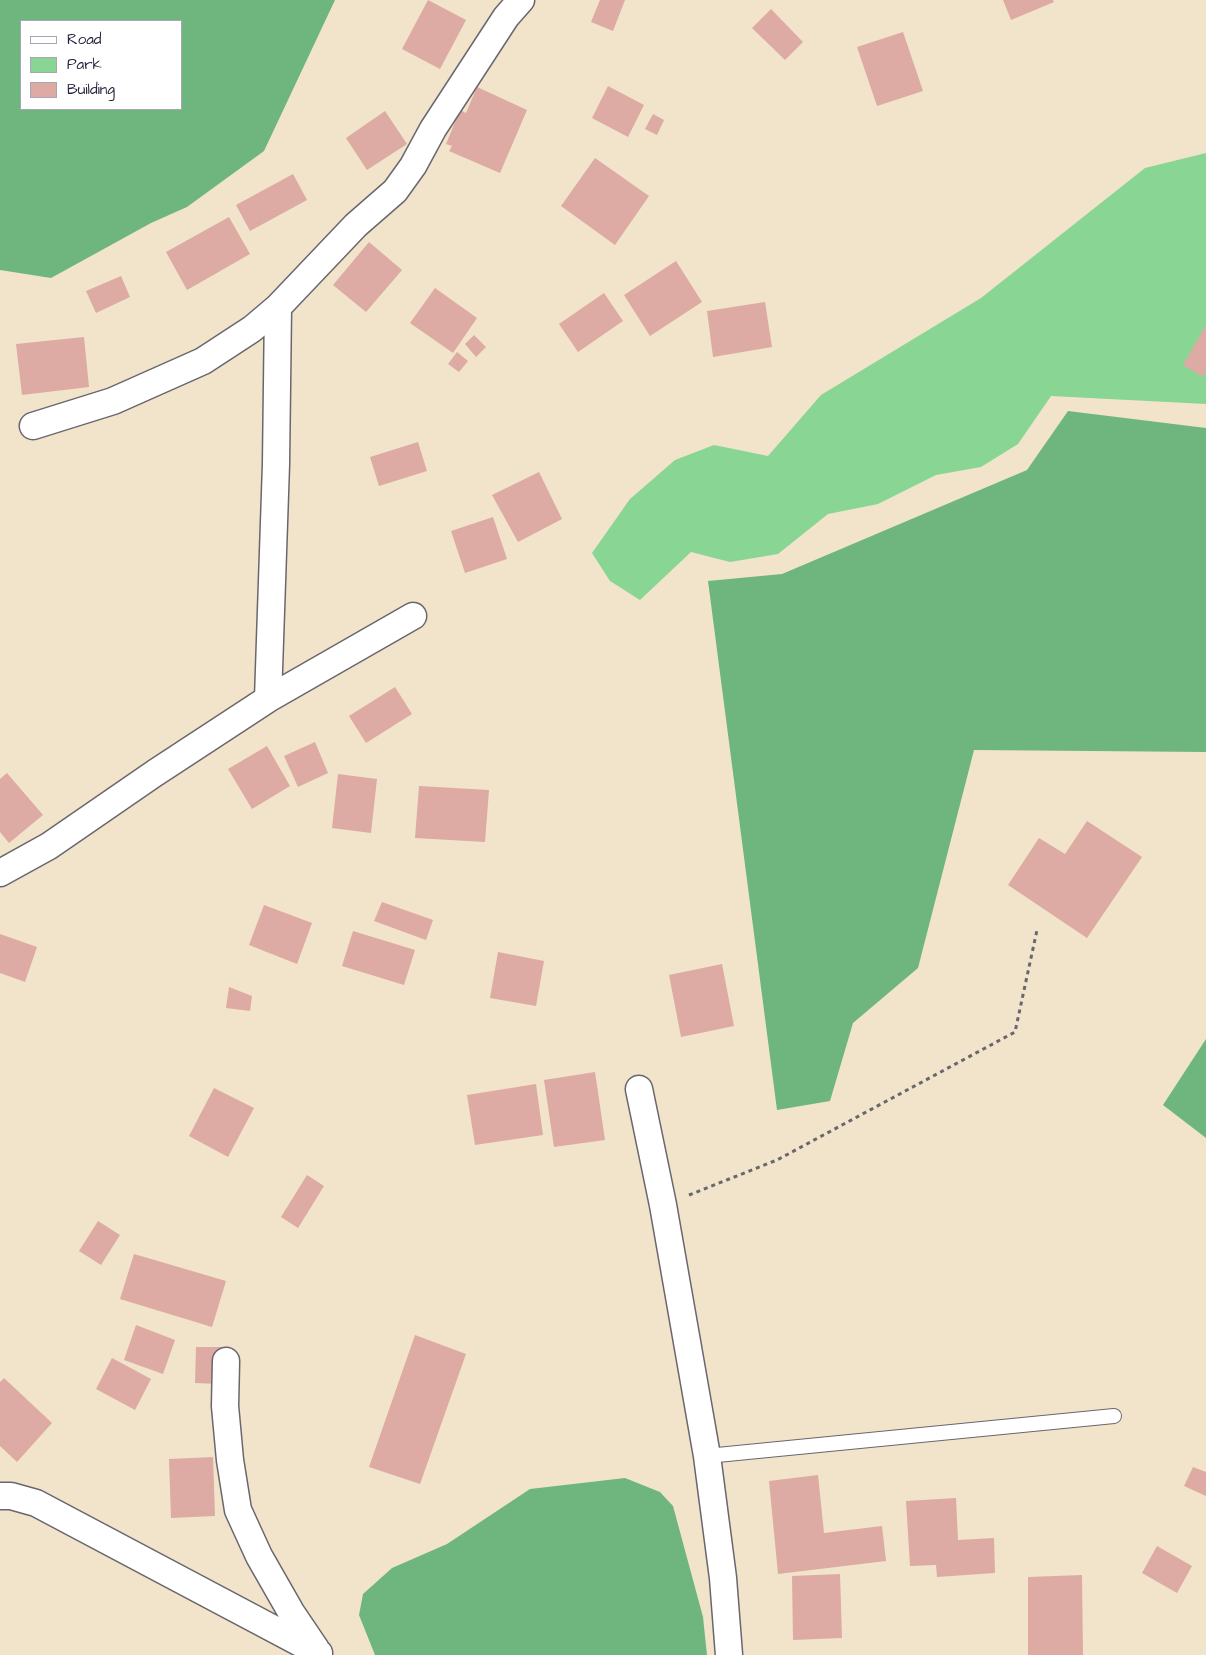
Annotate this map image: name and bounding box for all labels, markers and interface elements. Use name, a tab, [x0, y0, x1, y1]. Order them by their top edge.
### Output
legend	[20, 20, 182, 110]
text: Road	[67, 29, 101, 50]
text: Park	[67, 54, 102, 75]
text: Building	[67, 79, 115, 100]

